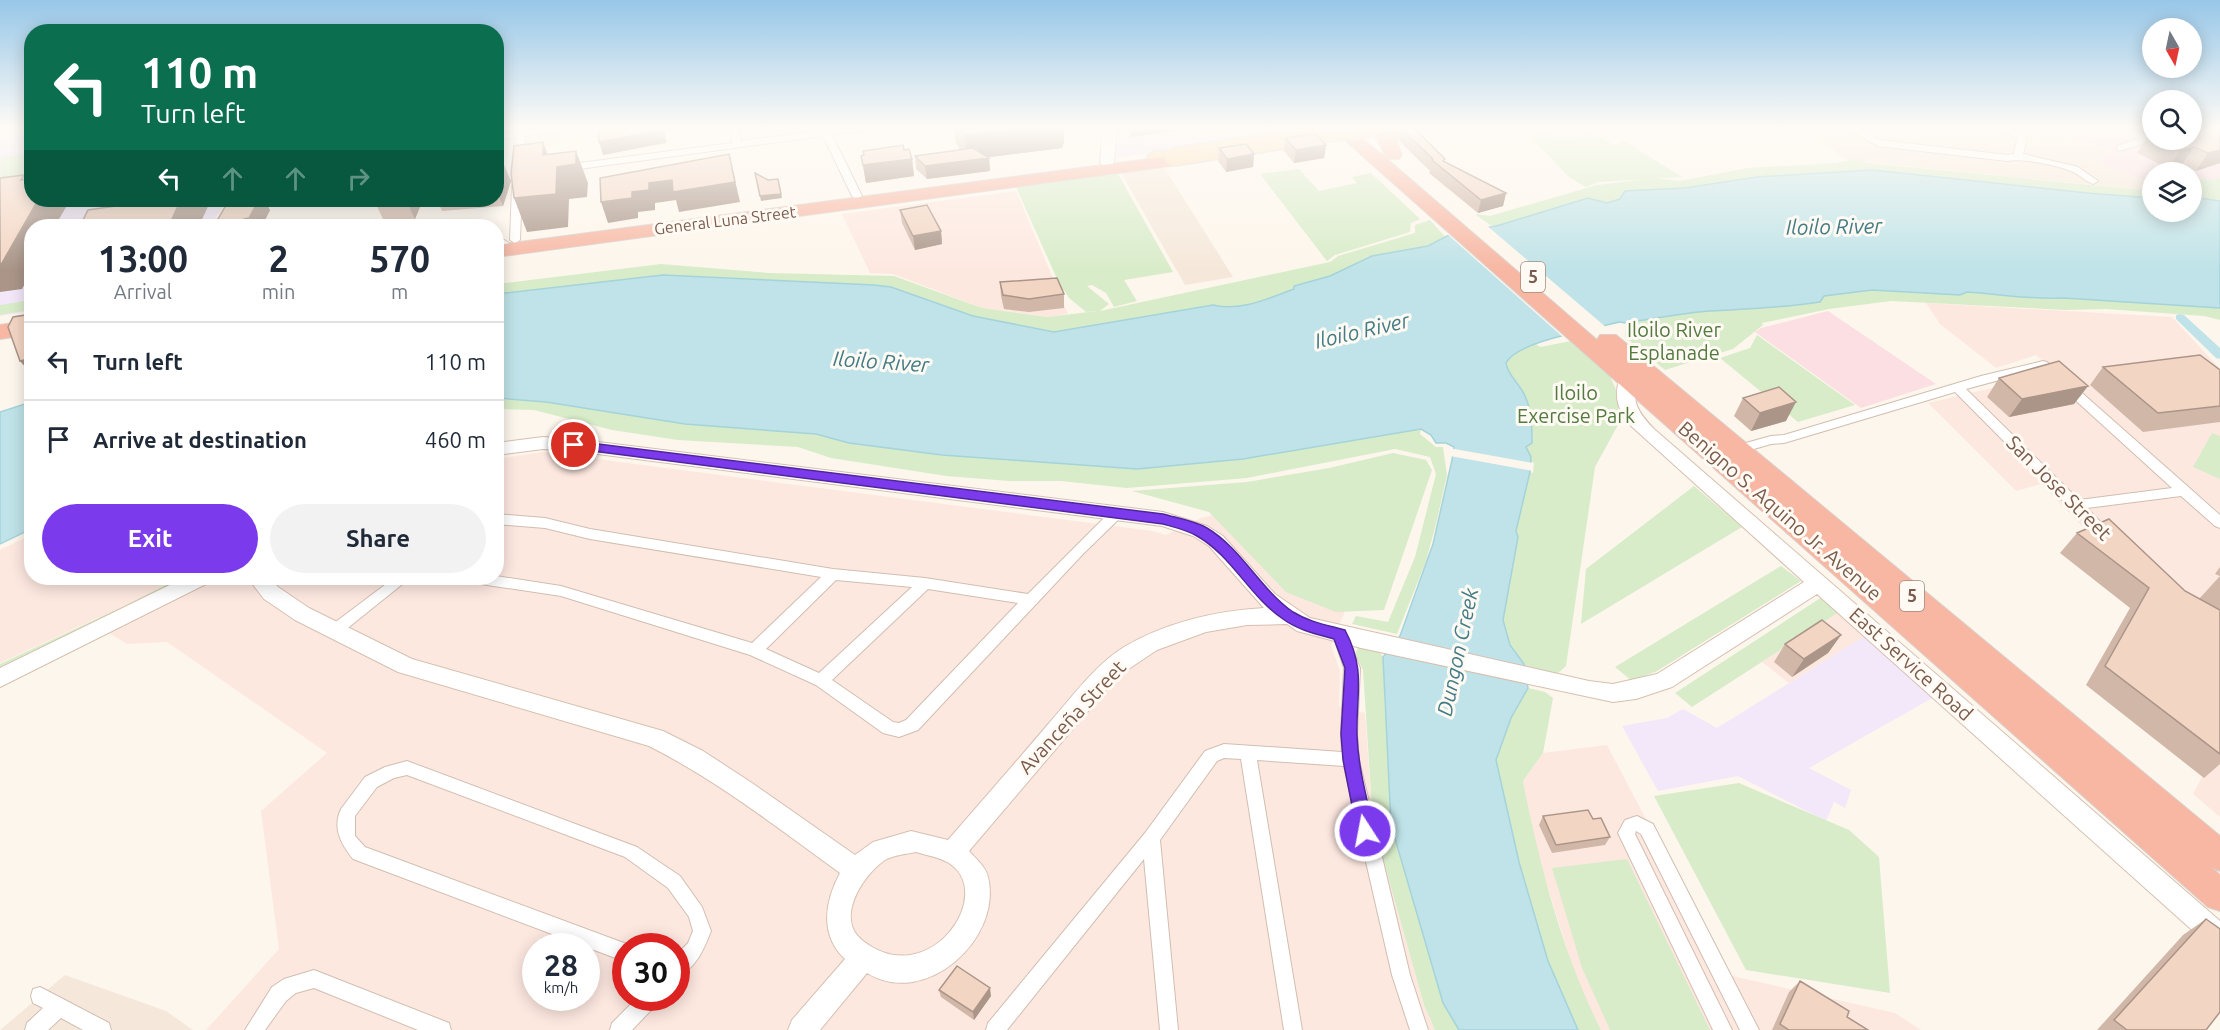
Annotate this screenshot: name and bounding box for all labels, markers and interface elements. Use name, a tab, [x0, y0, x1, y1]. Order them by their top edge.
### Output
north arrow	[2142, 18, 2202, 78]
map controls	[2142, 18, 2202, 222]
icon: left	[42, 48, 120, 126]
text: 110 m	[141, 49, 258, 96]
button: search	[2142, 90, 2202, 150]
text: Turn left	[141, 98, 245, 128]
icon: left	[153, 162, 186, 195]
icon: ahead	[216, 162, 249, 195]
icon: ahead	[279, 162, 312, 195]
icon: right	[342, 162, 375, 195]
button: layers	[2142, 162, 2202, 222]
street label: General Luna Street	[653, 202, 798, 238]
water label: Iloilo River	[1786, 213, 1883, 239]
text: 13:00	[98, 238, 188, 279]
text: 2	[268, 238, 289, 279]
text: 570	[369, 238, 430, 279]
road number: 5	[1521, 262, 1545, 292]
text: Arrival	[114, 280, 172, 303]
text: min	[262, 280, 295, 303]
text: m	[391, 280, 408, 303]
water label: Iloilo River	[1312, 307, 1412, 353]
park label: Iloilo River Esplanade	[1627, 318, 1721, 364]
icon: left	[42, 345, 75, 378]
water label: Iloilo River	[832, 346, 931, 376]
text: Turn left	[93, 349, 183, 374]
text: 110 m	[425, 349, 486, 374]
park label: Iloilo Exercise Park	[1517, 381, 1635, 427]
street label: Benigno S. Aquino Jr. Avenue	[1674, 416, 1887, 605]
pin	[548, 419, 599, 470]
icon: arrive	[42, 423, 75, 456]
text: Arrive at destination	[93, 427, 307, 452]
text: 460 m	[425, 427, 486, 452]
icon: arrive	[557, 428, 590, 461]
street label: San Jose Street	[2002, 431, 2117, 545]
button: Exit	[42, 504, 258, 573]
button: Share	[270, 504, 486, 573]
road number: 5	[1900, 581, 1924, 611]
water label: Dungon Creek	[1432, 585, 1482, 718]
street label: East Service Road	[1845, 602, 1978, 725]
street label: Avanceña Street	[1013, 655, 1130, 778]
position arrow	[1333, 799, 1397, 863]
speed limit sign: 30	[612, 933, 690, 1011]
text: 28	[544, 948, 578, 982]
text: km/h	[544, 979, 578, 996]

